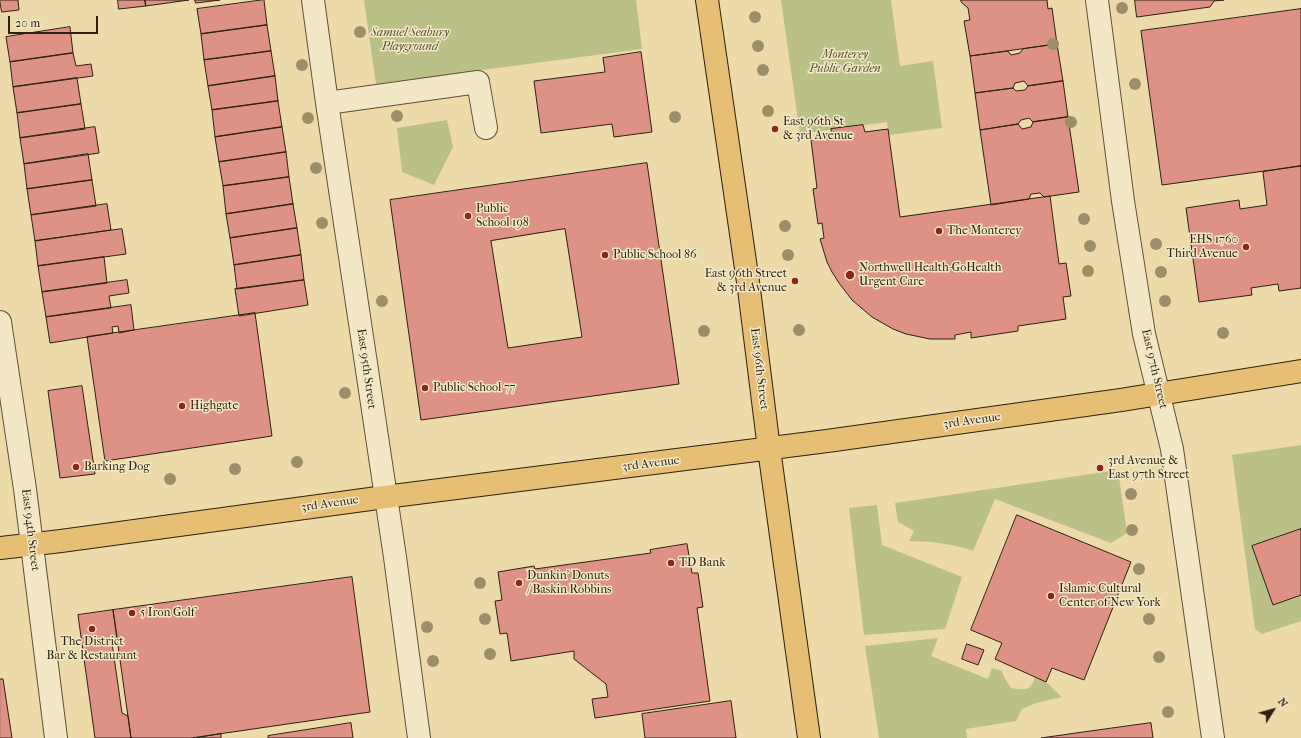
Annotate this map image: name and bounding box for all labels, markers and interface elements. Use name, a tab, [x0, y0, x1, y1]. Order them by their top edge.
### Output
scale bar	[10, 8, 100, 34]
text: 20 m	[15, 16, 40, 30]
park label: Samuel Seabury Playground	[371, 26, 449, 54]
park label: Monterey Public Garden	[809, 48, 881, 76]
place label: East 96th St & 3rd Avenue	[783, 115, 853, 143]
marker: East 96th St & 3rd Avenue	[770, 124, 780, 134]
place label: Public School 198	[476, 202, 529, 230]
marker: Public School 198	[463, 211, 473, 221]
place label: The Monterey	[947, 224, 1022, 238]
marker: The Monterey	[934, 226, 944, 236]
place label: EHS 1760 Third Avenue	[1167, 233, 1238, 261]
marker: EHS 1760 Third Avenue	[1241, 242, 1251, 252]
place label: Public School 86	[613, 248, 696, 262]
marker: Public School 86	[600, 250, 610, 260]
place label: Northwell Health-GoHealth Urgent Care	[859, 261, 1001, 289]
place label: East 96th Street & 3rd Avenue	[705, 267, 787, 295]
marker: Northwell Health-GoHealth Urgent Care	[844, 269, 856, 281]
marker: East 96th Street & 3rd Avenue	[790, 276, 800, 286]
street label: East 96th Street	[747, 327, 771, 411]
street label: East 95th Street	[353, 328, 379, 410]
street label: East 97th Street	[1138, 328, 1170, 410]
place label: Public School 77	[433, 381, 515, 395]
marker: Public School 77	[420, 383, 430, 393]
place label: Highgate	[190, 399, 238, 413]
marker: Highgate	[177, 401, 187, 411]
street label: 3rd Avenue	[942, 410, 1002, 432]
street label: 3rd Avenue	[621, 453, 681, 475]
place label: 3rd Avenue & East 97th Street	[1108, 454, 1190, 482]
place label: Barking Dog	[84, 460, 150, 474]
marker: Barking Dog	[71, 462, 81, 472]
marker: 3rd Avenue & East 97th Street	[1095, 463, 1105, 473]
street label: East 94th Street	[18, 488, 42, 572]
street label: 3rd Avenue	[300, 493, 360, 515]
place label: TD Bank	[679, 556, 725, 570]
marker: TD Bank	[666, 558, 676, 568]
place label: Dunkin' Donuts / Baskin Robbins	[527, 569, 612, 597]
marker: Dunkin' Donuts / Baskin Robbins	[514, 578, 524, 588]
place label: Islamic Cultural Center of New York	[1059, 582, 1161, 610]
marker: Islamic Cultural Center of New York	[1046, 591, 1056, 601]
place label: 5 Iron Golf	[140, 606, 195, 620]
marker: 5 Iron Golf	[127, 608, 137, 618]
marker: The District Bar & Restaurant	[87, 624, 97, 634]
place label: The District Bar & Restaurant	[47, 635, 137, 663]
north arrow	[1253, 690, 1293, 730]
text: N	[1275, 695, 1291, 710]

